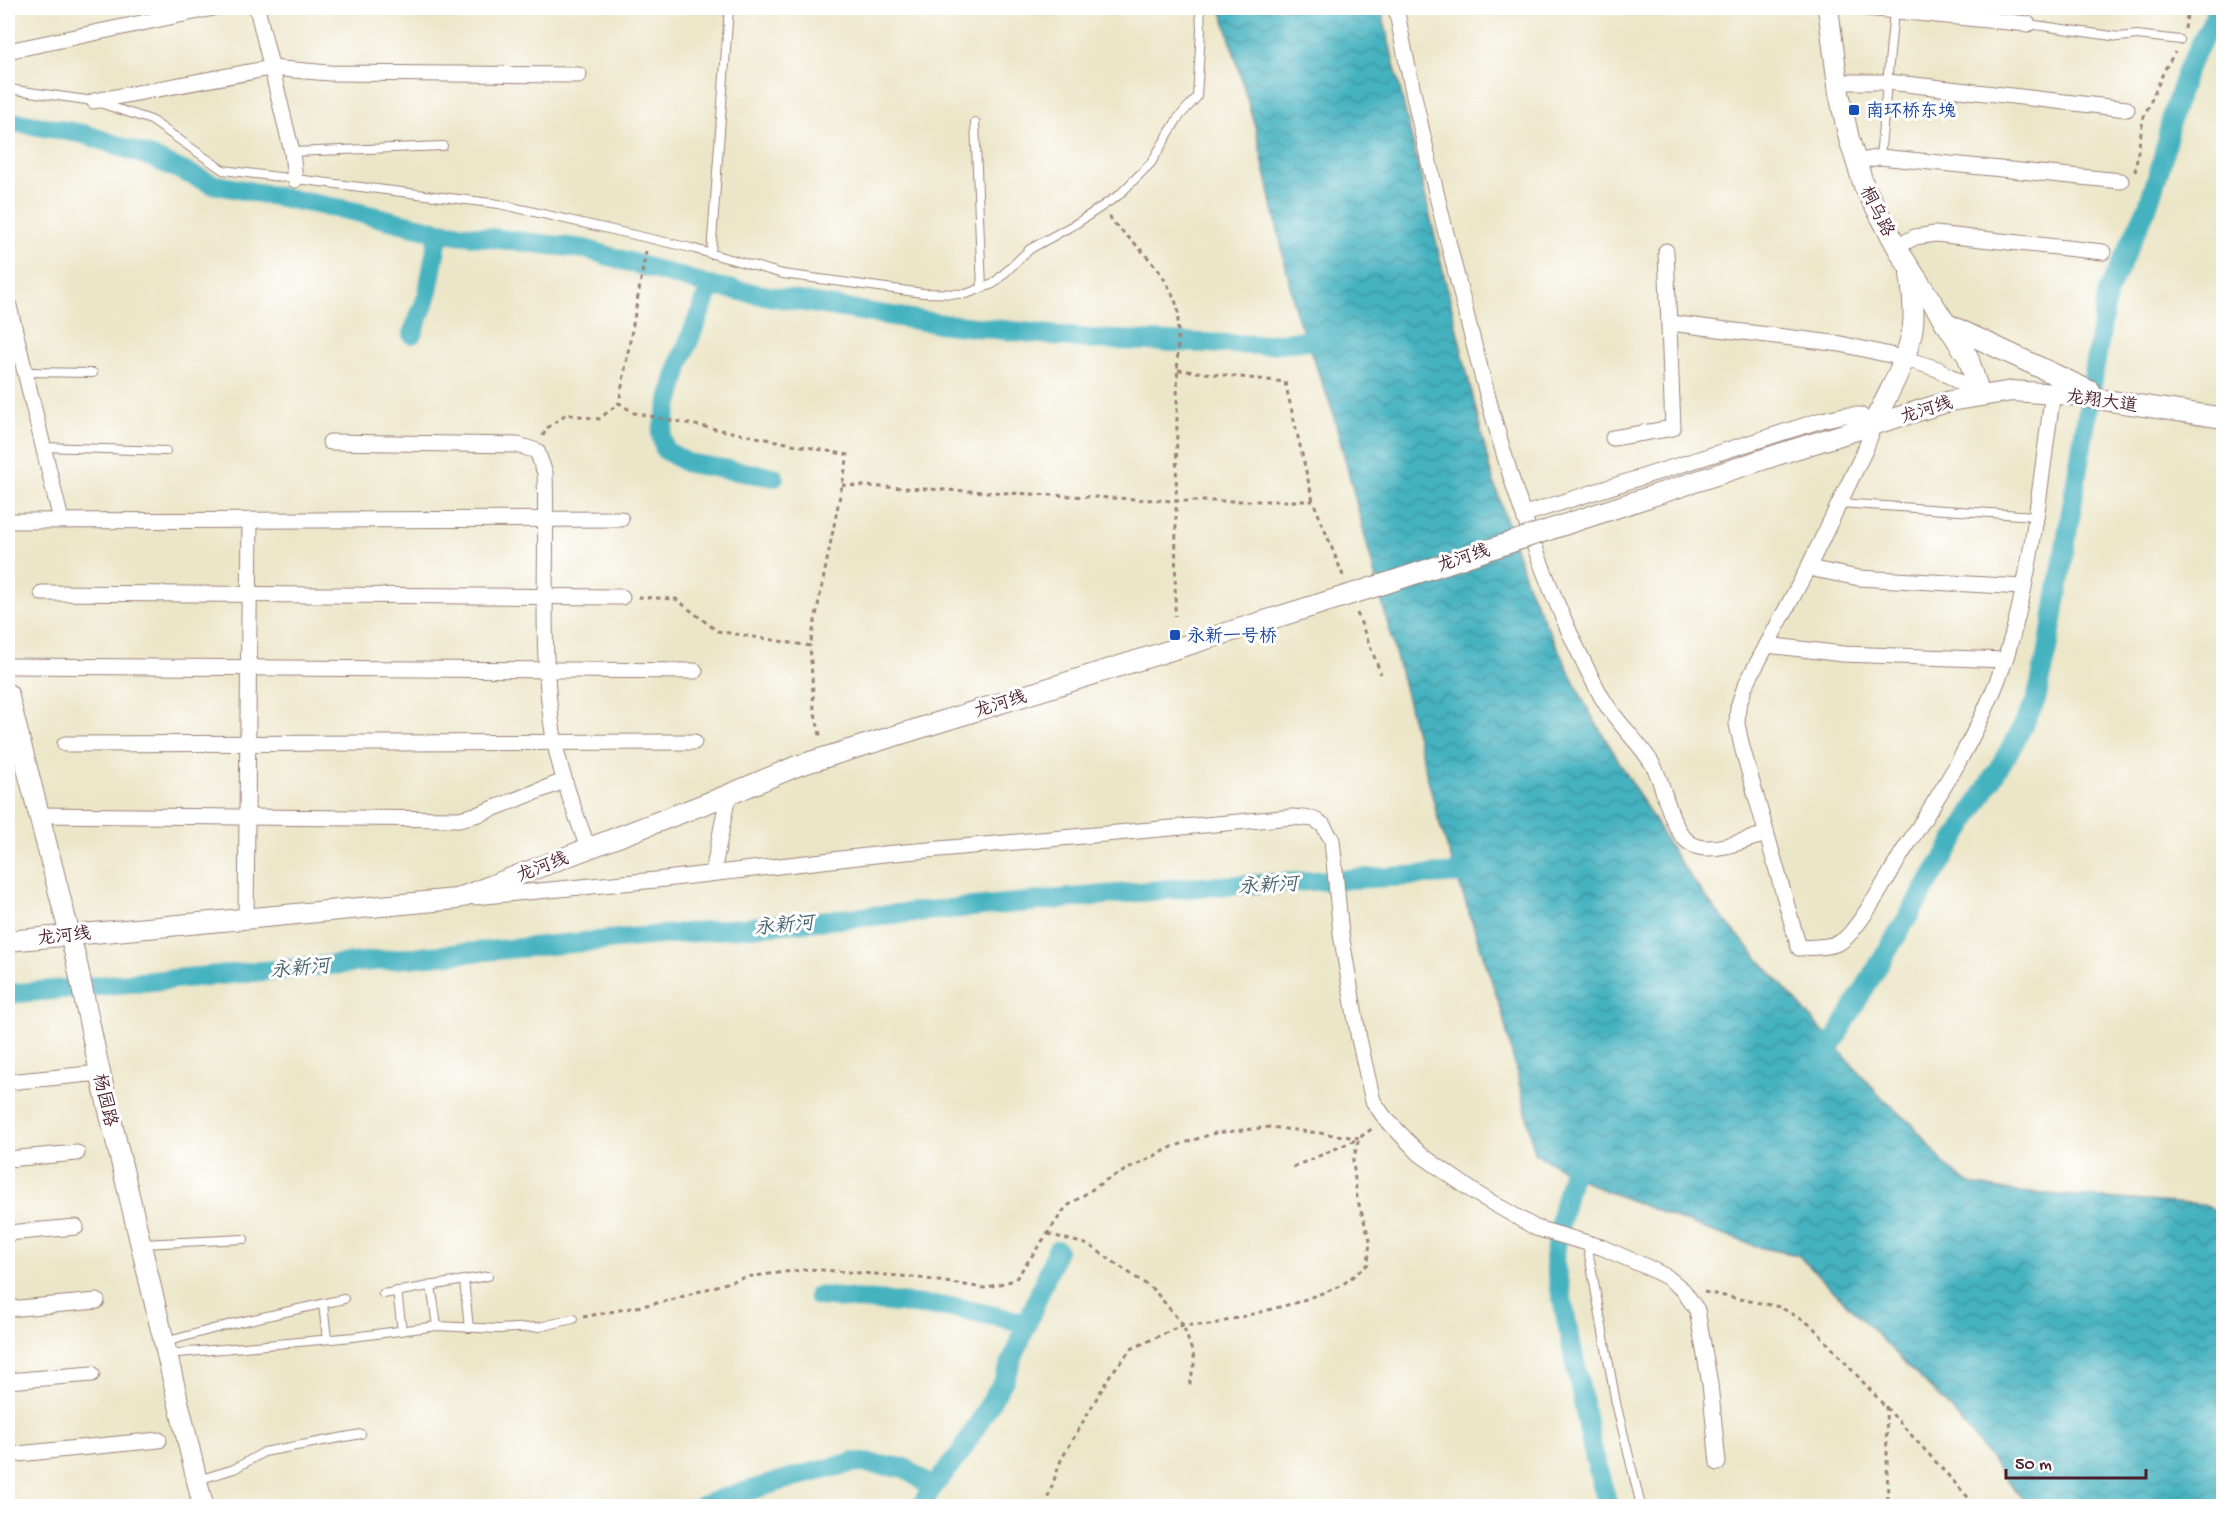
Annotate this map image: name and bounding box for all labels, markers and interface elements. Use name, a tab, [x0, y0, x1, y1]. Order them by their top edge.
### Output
place label: 南环桥东堍	[1866, 101, 1956, 123]
marker: 南环桥东堍	[1847, 103, 1861, 117]
street label: 桐乌路	[1854, 183, 1898, 241]
street label: 龙翔大道	[2065, 386, 2139, 418]
street label: 龙河线	[1898, 392, 1956, 429]
street label: 龙河线	[1435, 540, 1493, 578]
place label: 永新一号桥	[1187, 626, 1277, 648]
marker: 永新一号桥	[1168, 628, 1182, 642]
street label: 龙河线	[972, 686, 1030, 723]
street label: 龙河线	[514, 848, 572, 888]
water label: 永新河	[1238, 873, 1302, 901]
water label: 永新河	[753, 912, 818, 942]
street label: 龙河线	[36, 923, 92, 951]
water label: 永新河	[269, 955, 334, 985]
street label: 杨园路	[87, 1072, 121, 1129]
scale bar	[2006, 1442, 2146, 1480]
text: 50 m	[2015, 1455, 2052, 1476]

